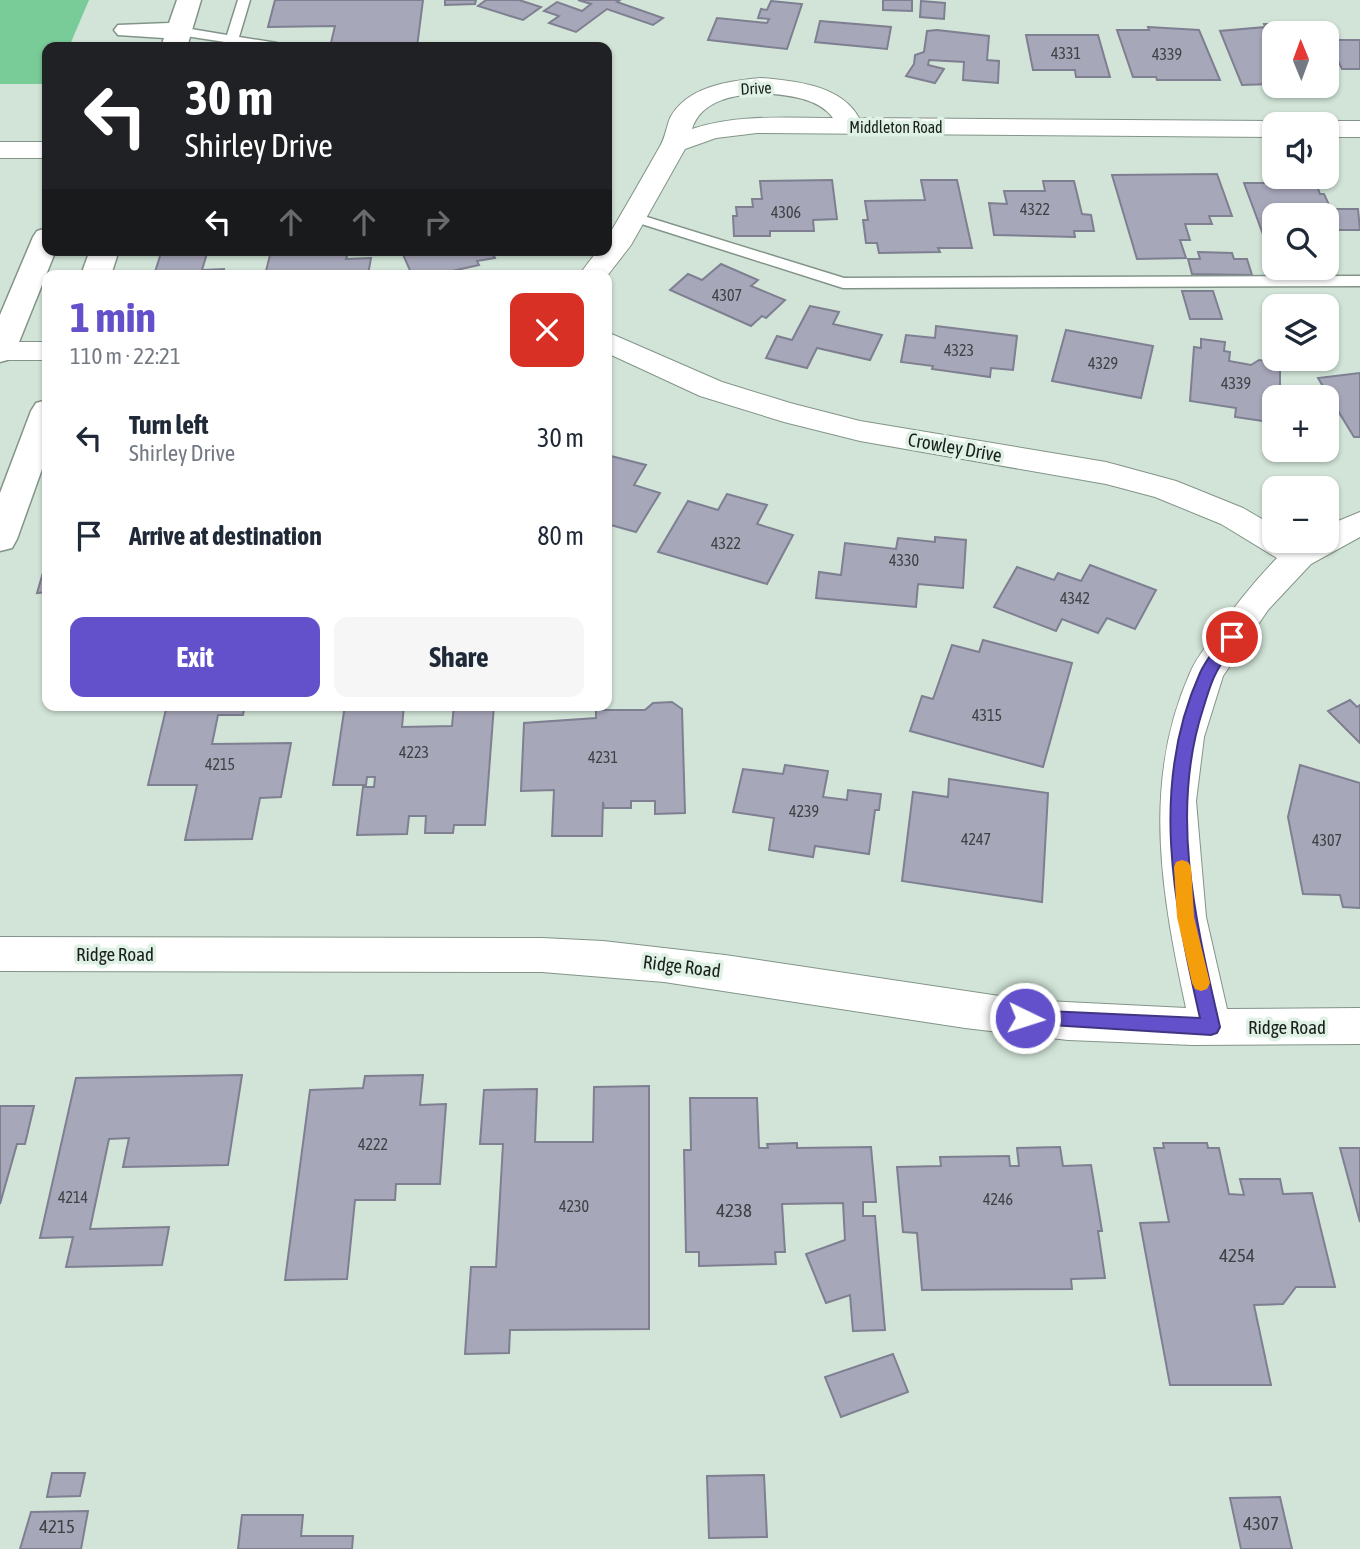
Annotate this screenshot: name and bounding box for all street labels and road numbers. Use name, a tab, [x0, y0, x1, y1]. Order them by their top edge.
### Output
street label: Drive	[740, 78, 772, 98]
street label: Middleton Road	[849, 118, 943, 136]
street label: Crowley Drive	[906, 428, 1004, 466]
street label: Ridge Road	[76, 943, 154, 965]
street label: Ridge Road	[642, 950, 722, 982]
street label: Ridge Road	[1248, 1016, 1326, 1038]

